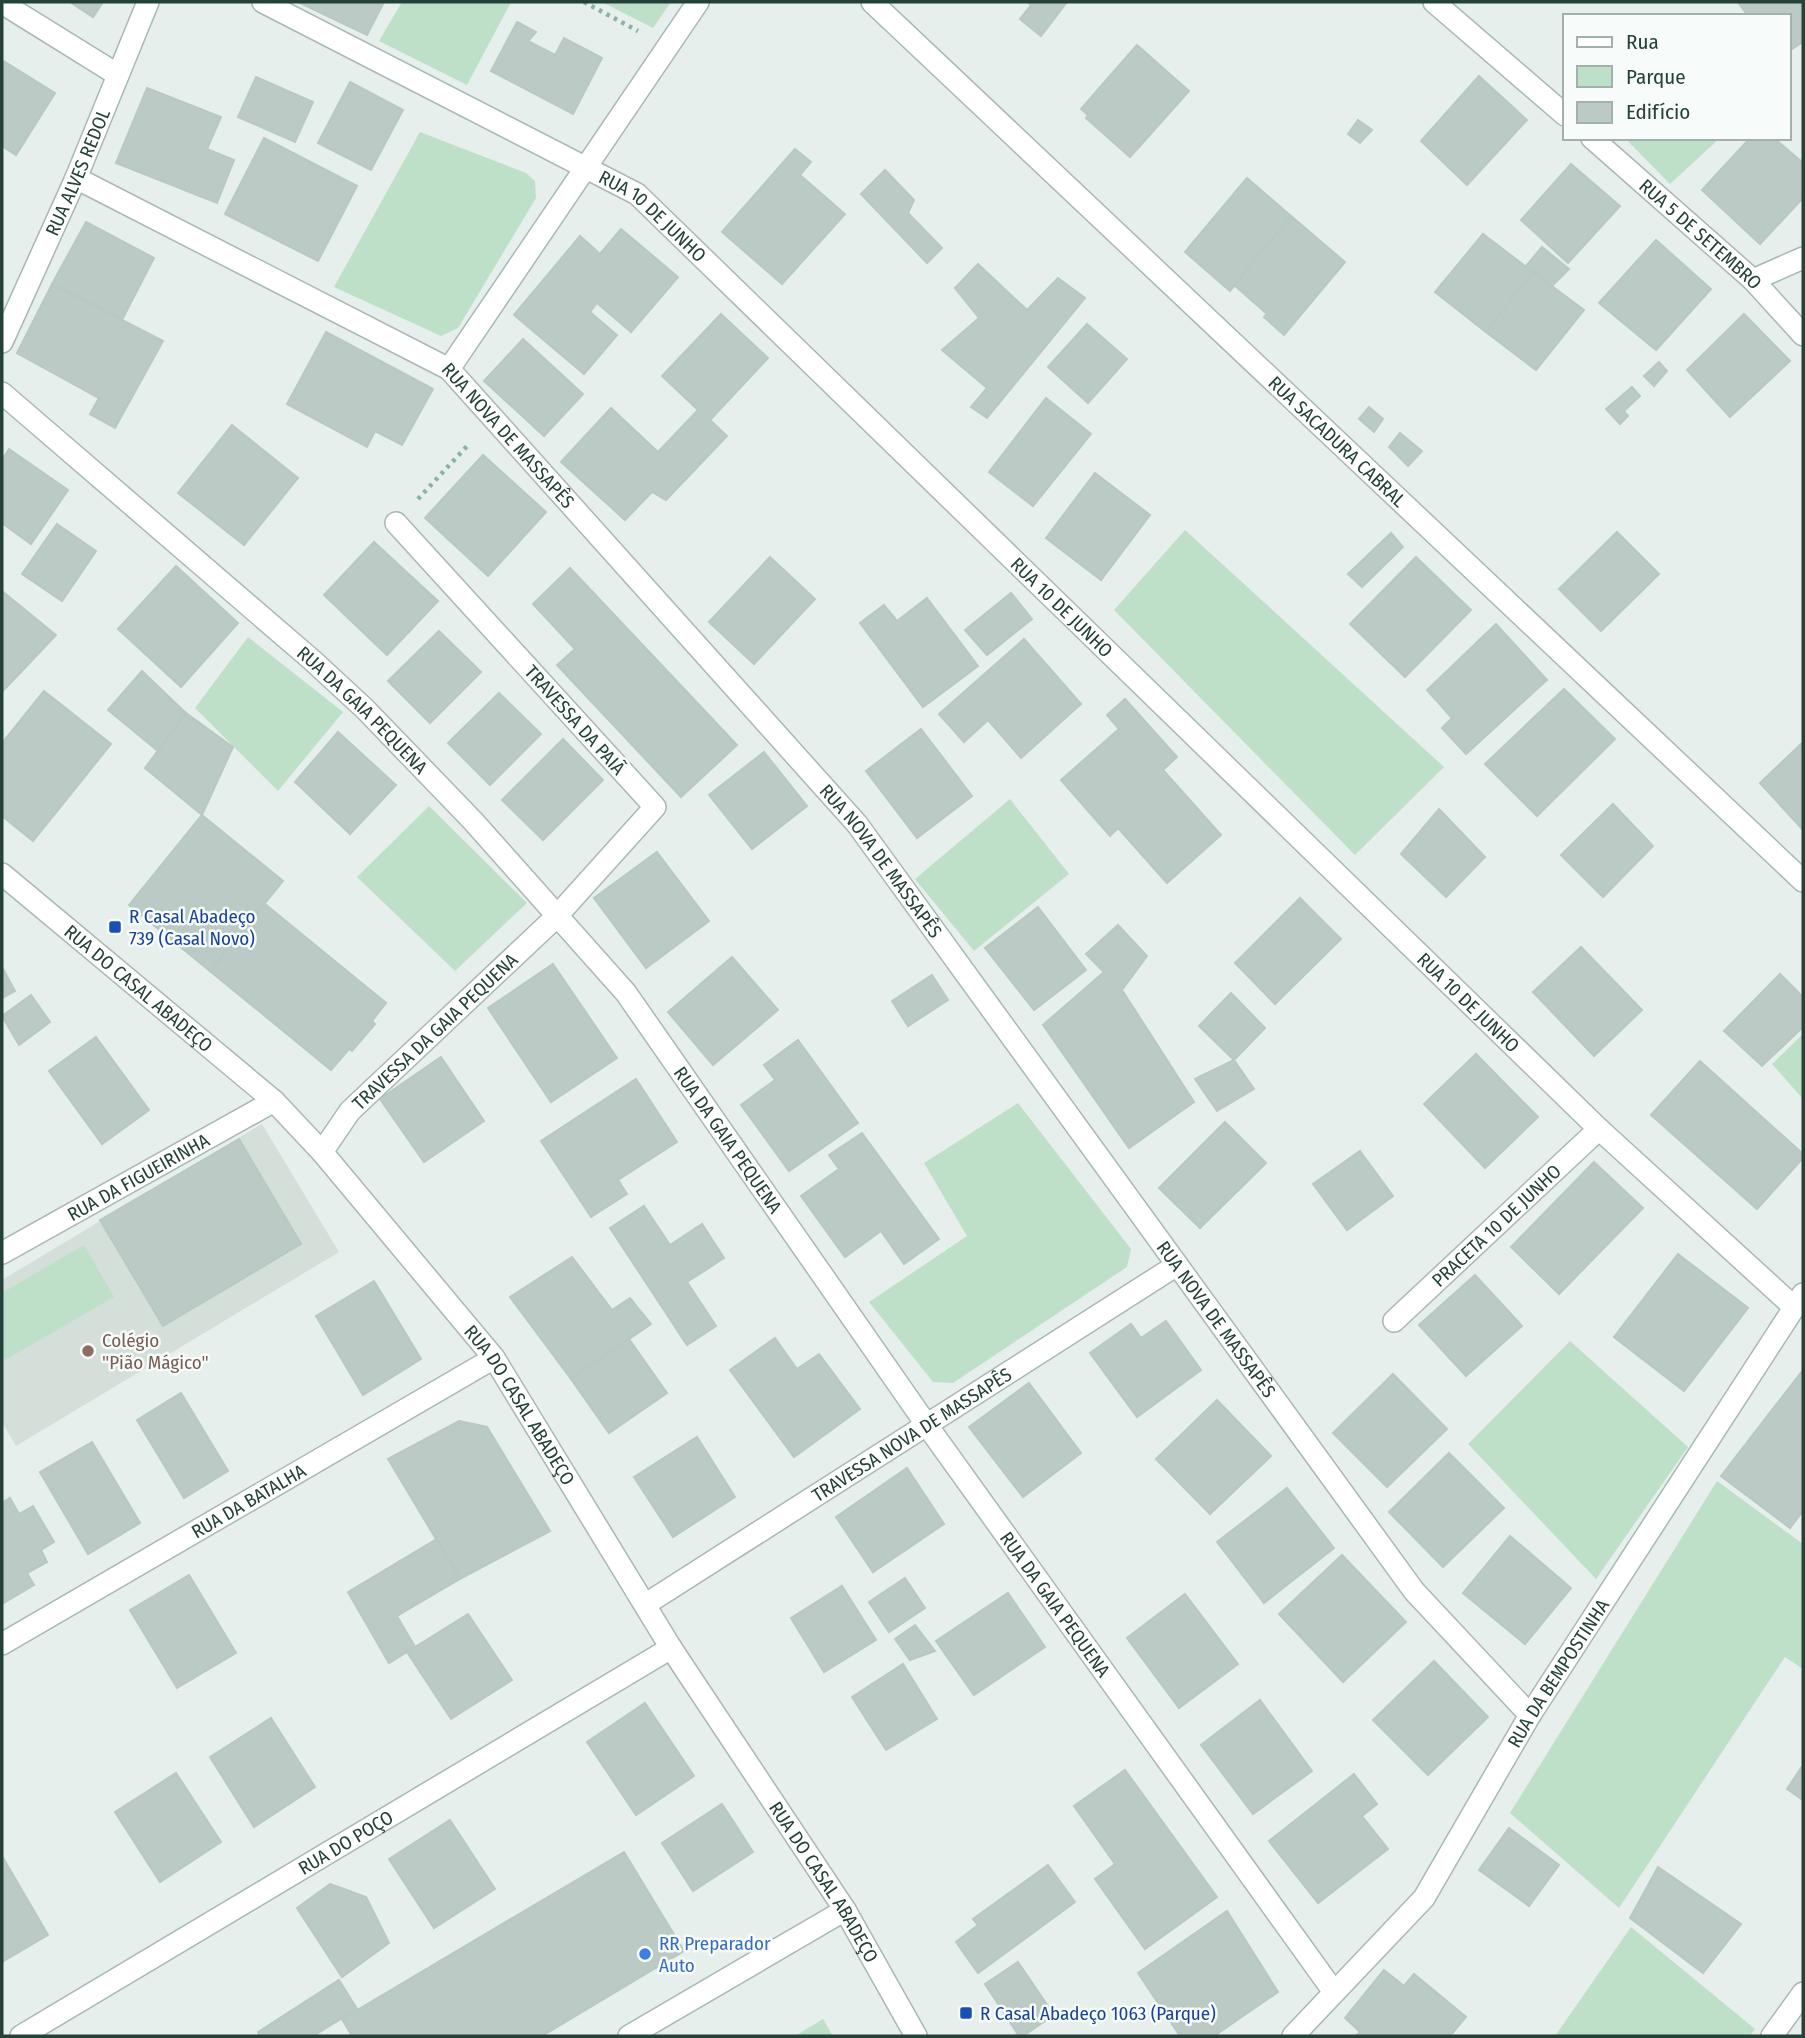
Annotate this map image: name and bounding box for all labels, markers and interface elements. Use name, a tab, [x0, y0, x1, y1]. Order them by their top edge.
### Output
legend	[1563, 14, 1791, 140]
text: Rua	[1626, 29, 1659, 55]
text: Parque	[1626, 64, 1686, 90]
text: Edifício	[1626, 99, 1690, 125]
street label: RUA ALVES REDOL	[40, 105, 115, 239]
street label: RUA 10 DE JUNHO	[595, 165, 711, 267]
street label: RUA 5 DE SETEMBRO	[1635, 174, 1767, 294]
street label: RUA NOVA DE MASSAPÊS	[437, 358, 580, 513]
street label: RUA SACADURA CABRAL	[1264, 371, 1411, 512]
street label: RUA 10 DE JUNHO	[1006, 552, 1118, 662]
street label: RUA DA GAIA PEQUENA	[292, 641, 433, 779]
street label: TRAVESSA DA PAIÃ	[520, 661, 630, 779]
street label: RUA NOVA DE MASSAPÊS	[815, 779, 947, 942]
place label: R Casal Abadeço 739 (Casal Novo)	[129, 905, 256, 950]
marker: R Casal Abadeço 739 (Casal Novo)	[107, 919, 123, 935]
street label: RUA DO CASAL ABADEÇO	[60, 920, 218, 1057]
street label: TRAVESSA DA GAIA PEQUENA	[347, 948, 522, 1114]
street label: RUA 10 DE JUNHO	[1413, 948, 1524, 1057]
street label: RUA DA GAIA PEQUENA	[669, 1062, 787, 1218]
street label: RUA DA FIGUEIRINHA	[63, 1128, 213, 1226]
street label: PRACETA 10 DE JUNHO	[1427, 1159, 1566, 1291]
street label: RUA NOVA DE MASSAPÊS	[1152, 1236, 1281, 1402]
street label: RUA DO CASAL ABADEÇO	[460, 1320, 580, 1489]
place label: Colégio "Pião Mágico"	[102, 1329, 209, 1374]
marker: Colégio "Pião Mágico"	[80, 1343, 96, 1359]
street label: TRAVESSA NOVA DE MASSAPÊS	[807, 1362, 1016, 1507]
street label: RUA DA BATALHA	[187, 1459, 310, 1543]
street label: RUA DA GAIA PEQUENA	[995, 1527, 1115, 1681]
street label: RUA DA BEMPOSTINHA	[1502, 1595, 1614, 1752]
street label: RUA DO CASAL ABADEÇO	[765, 1797, 884, 1966]
street label: RUA DO POÇO	[294, 1805, 397, 1879]
place label: RR Preparador Auto	[659, 1932, 771, 1977]
marker: RR Preparador Auto	[637, 1946, 653, 1962]
place label: R Casal Abadeço 1063 (Parque)	[980, 2002, 1216, 2025]
marker: R Casal Abadeço 1063 (Parque)	[958, 2005, 974, 2021]

